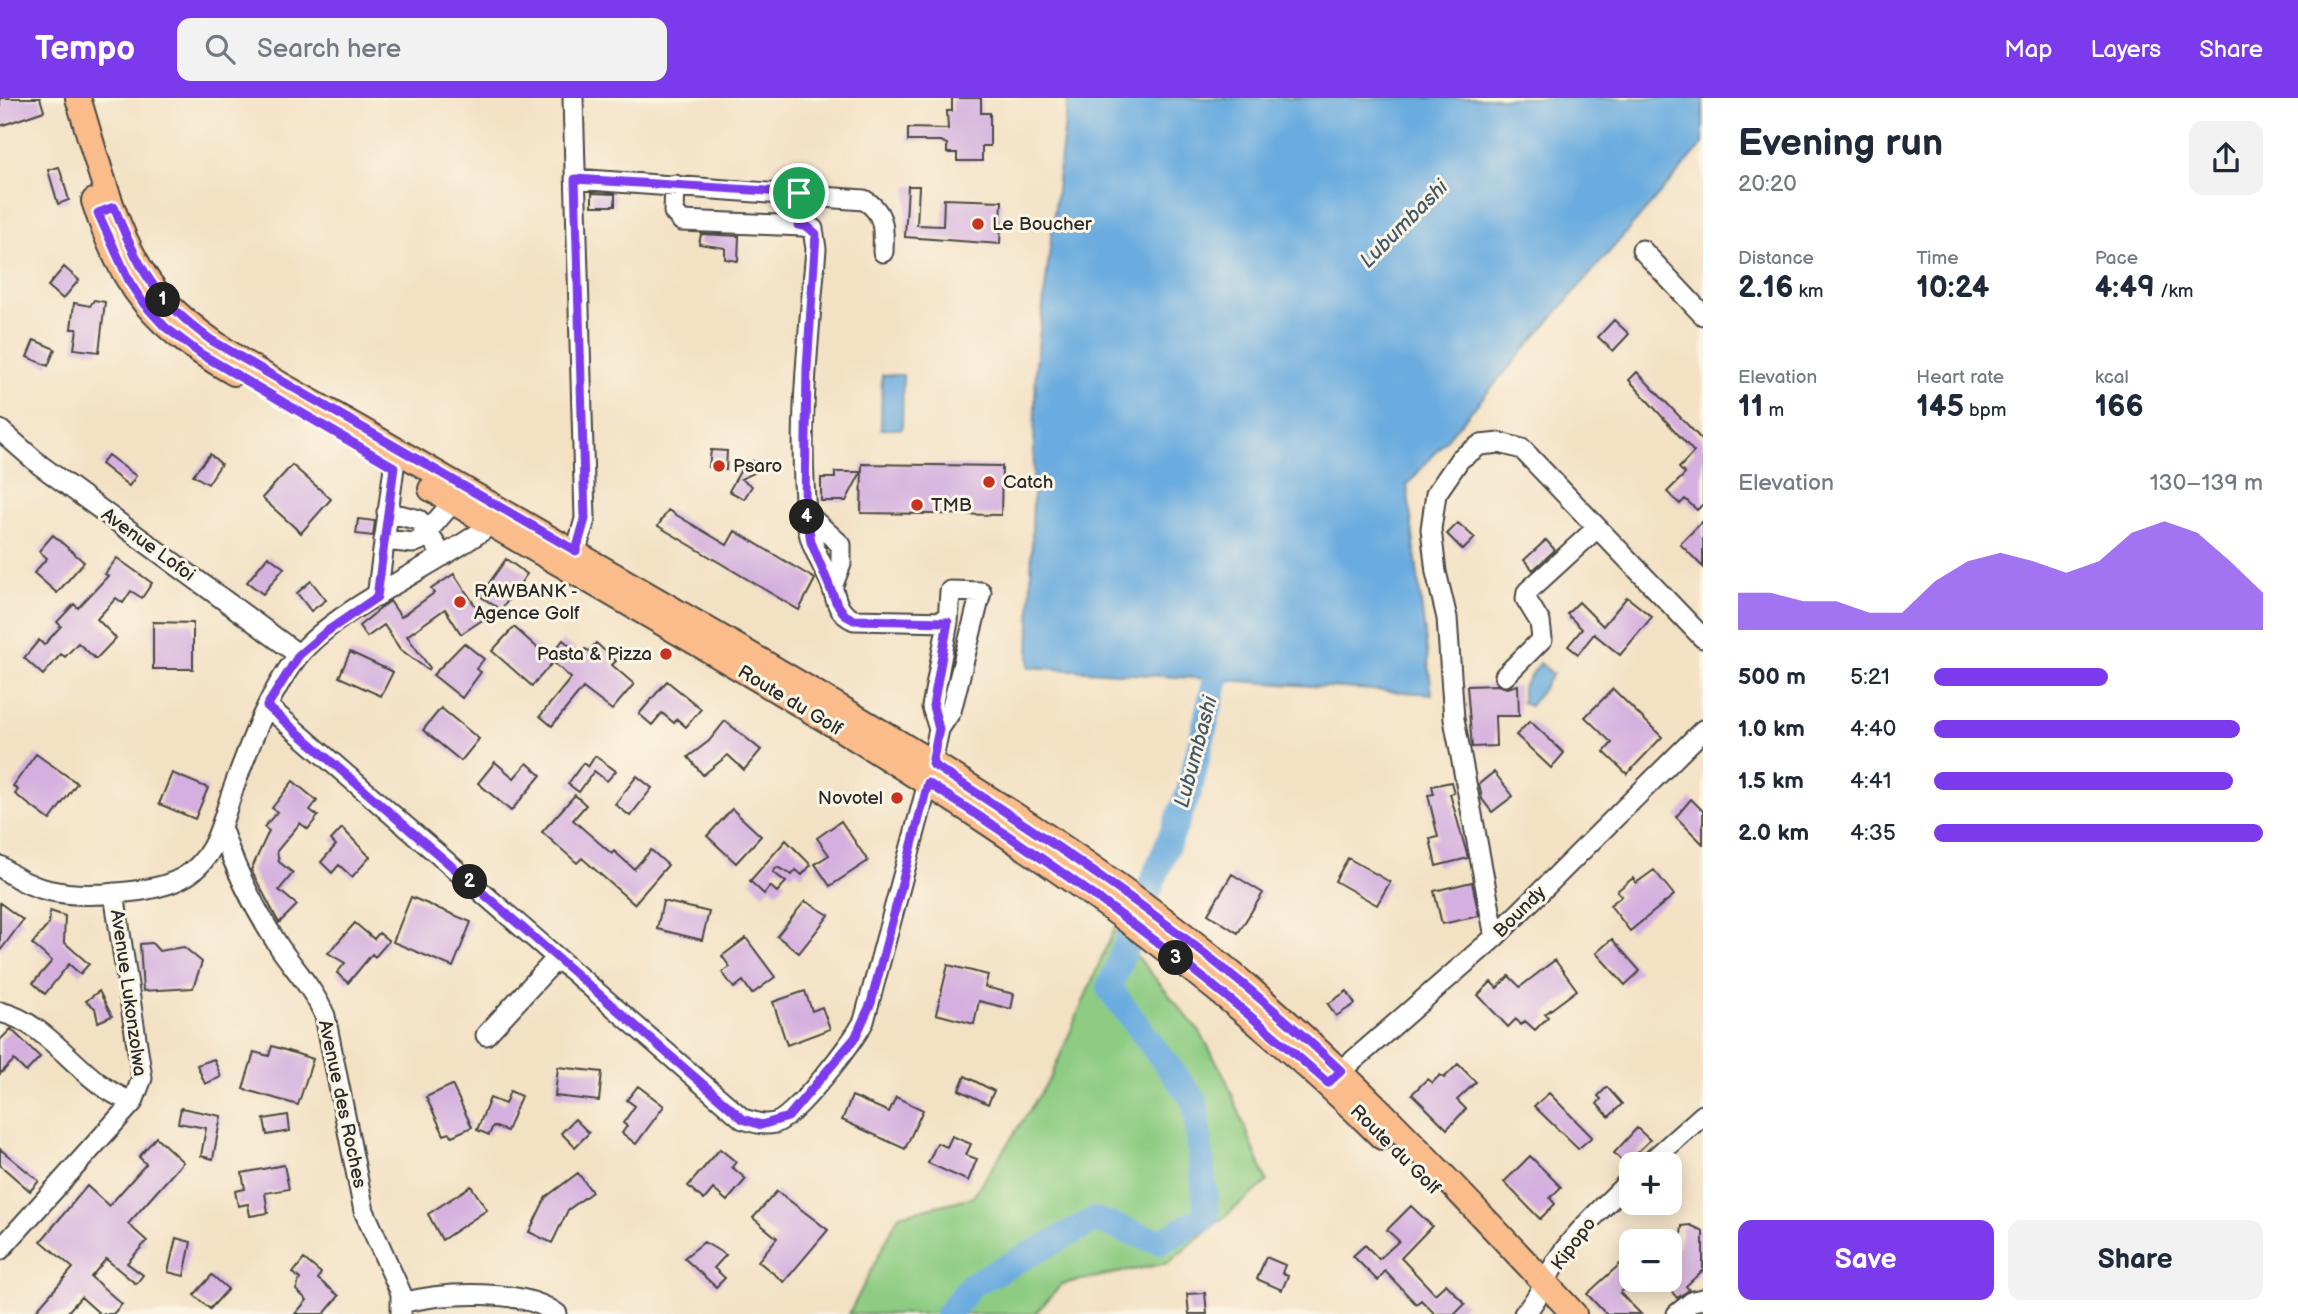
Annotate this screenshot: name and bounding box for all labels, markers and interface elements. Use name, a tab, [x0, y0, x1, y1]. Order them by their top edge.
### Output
search box	[177, 18, 667, 81]
text: Tempo	[35, 29, 135, 69]
icon: search	[201, 30, 239, 68]
text: Search here	[257, 34, 401, 65]
text: Map	[2004, 35, 2052, 64]
text: Layers	[2090, 35, 2161, 64]
text: Share	[2199, 35, 2263, 64]
text: Evening run	[1738, 121, 1943, 166]
button: share	[2189, 121, 2263, 195]
pin	[769, 163, 829, 223]
text: 20:20	[1738, 170, 1797, 198]
icon: arrive	[780, 174, 818, 212]
water label: Lubumbashi	[1355, 174, 1454, 273]
place label: Le Boucher	[992, 213, 1093, 236]
marker: Le Boucher	[970, 216, 986, 232]
text: Distance	[1738, 247, 1814, 270]
text: Time	[1916, 247, 1958, 270]
text: Pace	[2095, 247, 2138, 270]
text: 2.16	[1738, 270, 1793, 306]
text: 10:24	[1916, 270, 1989, 306]
text: 4:49	[2095, 270, 2155, 306]
text: km	[1793, 280, 1824, 303]
text: /km	[2155, 280, 2194, 303]
pin: 1	[146, 282, 180, 318]
text: 1	[159, 288, 167, 311]
text: Elevation	[1738, 366, 1817, 389]
text: Heart rate	[1916, 366, 2004, 389]
text: kcal	[2095, 366, 2129, 389]
text: 11	[1738, 389, 1763, 425]
text: 145	[1916, 389, 1964, 425]
text: 166	[2095, 389, 2144, 425]
text: m	[1763, 399, 1784, 422]
text: bpm	[1964, 399, 2007, 422]
place label: Psaro	[733, 455, 782, 478]
marker: Psaro	[711, 458, 727, 474]
text: Elevation	[1738, 469, 1834, 497]
text: 130–139 m	[2150, 469, 2263, 497]
place label: Catch	[1003, 471, 1053, 494]
marker: Catch	[981, 474, 997, 490]
place label: TMB	[931, 494, 972, 517]
marker: TMB	[909, 497, 925, 513]
pin: 4	[790, 500, 824, 534]
street label: Avenue Lofoi	[97, 503, 199, 587]
text: 4	[801, 505, 812, 528]
place label: RAWBANK - Agence Golf	[474, 580, 580, 625]
marker: RAWBANK - Agence Golf	[452, 594, 468, 610]
place label: Pasta & Pizza	[537, 643, 652, 666]
marker: Pasta & Pizza	[658, 646, 674, 662]
street label: Route du Golf	[733, 661, 847, 741]
text: 500 m	[1738, 663, 1806, 691]
text: 5:21	[1850, 663, 1890, 691]
water label: Lubumbashi	[1169, 692, 1223, 810]
text: 1.0 km	[1738, 715, 1805, 743]
text: 4:40	[1850, 715, 1896, 743]
text: 1.5 km	[1738, 767, 1804, 795]
text: 4:41	[1850, 767, 1892, 795]
place label: Novotel	[818, 787, 883, 810]
marker: Novotel	[889, 790, 905, 806]
text: 2.0 km	[1738, 819, 1809, 847]
text: 4:35	[1850, 819, 1896, 847]
pin: 2	[452, 864, 488, 900]
text: 2	[464, 870, 475, 893]
street label: Boundy	[1489, 881, 1551, 943]
street label: Avenue Lukonzolwa	[105, 908, 151, 1078]
pin: 3	[1158, 940, 1194, 976]
text: 3	[1170, 946, 1181, 969]
street label: Avenue des Roches	[313, 1018, 371, 1190]
street label: Route du Golf	[1345, 1100, 1445, 1200]
map controls	[1619, 1152, 1682, 1292]
button: +	[1619, 1152, 1682, 1215]
street label: Kipopo	[1547, 1213, 1601, 1275]
button: Save	[1738, 1220, 1994, 1300]
button: Share	[2008, 1220, 2263, 1300]
button: −	[1619, 1229, 1682, 1292]

